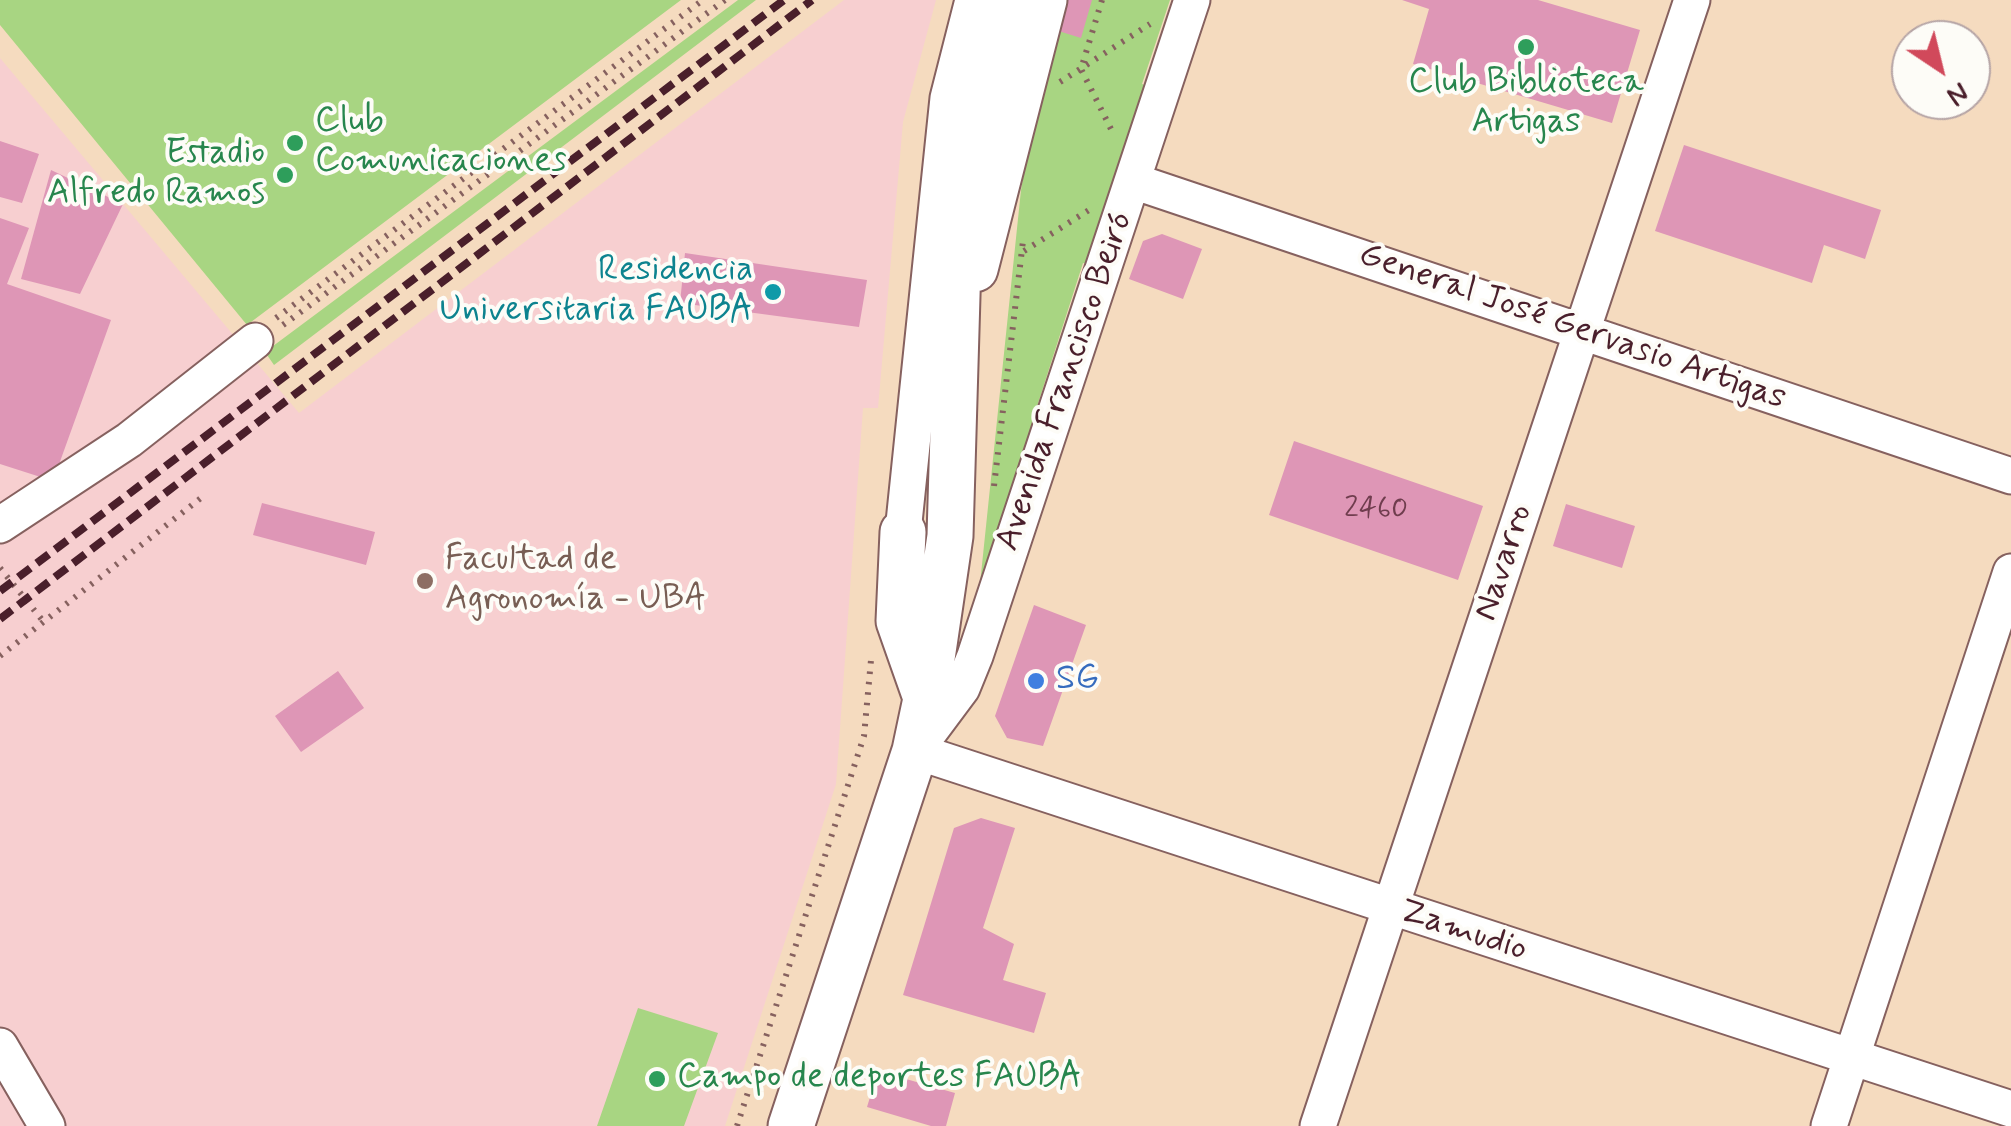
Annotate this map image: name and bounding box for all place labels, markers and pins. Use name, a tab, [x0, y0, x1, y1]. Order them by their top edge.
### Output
marker: Club Biblioteca Artigas	[1515, 36, 1537, 58]
place label: Club Biblioteca Artigas	[1408, 63, 1644, 145]
place label: Club Comunicaciones	[315, 102, 567, 184]
marker: Club Comunicaciones	[284, 132, 306, 154]
place label: Estadio Alfredo Ramos	[47, 134, 265, 216]
marker: Estadio Alfredo Ramos	[274, 164, 296, 186]
place label: Residencia Universitaria FAUBA	[440, 251, 753, 333]
marker: Residencia Universitaria FAUBA	[762, 281, 784, 303]
place label: Facultad de Agronomía - UBA	[445, 540, 706, 622]
marker: Facultad de Agronomía - UBA	[414, 570, 436, 592]
place label: SG	[1056, 660, 1099, 702]
marker: SG	[1025, 670, 1047, 692]
place label: Campo de deportes FAUBA	[677, 1058, 1082, 1100]
marker: Campo de deportes FAUBA	[646, 1068, 668, 1090]

